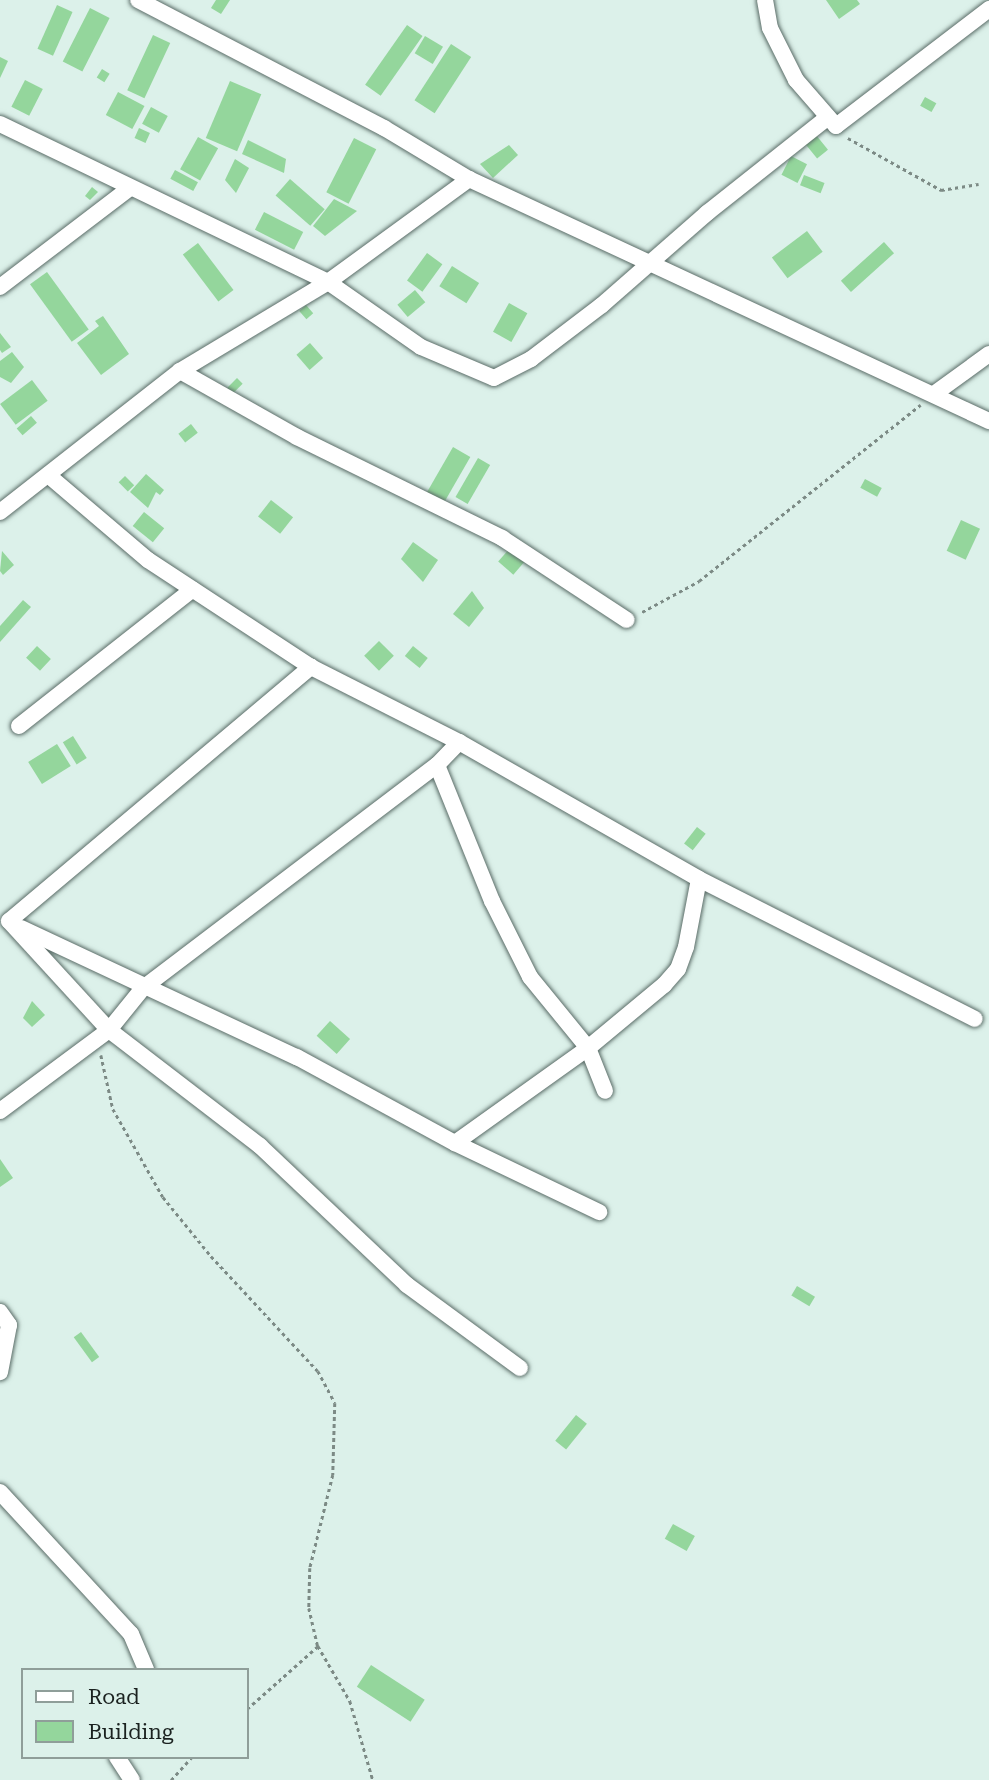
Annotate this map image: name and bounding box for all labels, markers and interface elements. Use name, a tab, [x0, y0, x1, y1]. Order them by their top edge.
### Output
legend	[21, 1668, 248, 1759]
text: Road	[88, 1685, 140, 1709]
text: Building	[88, 1720, 174, 1744]

